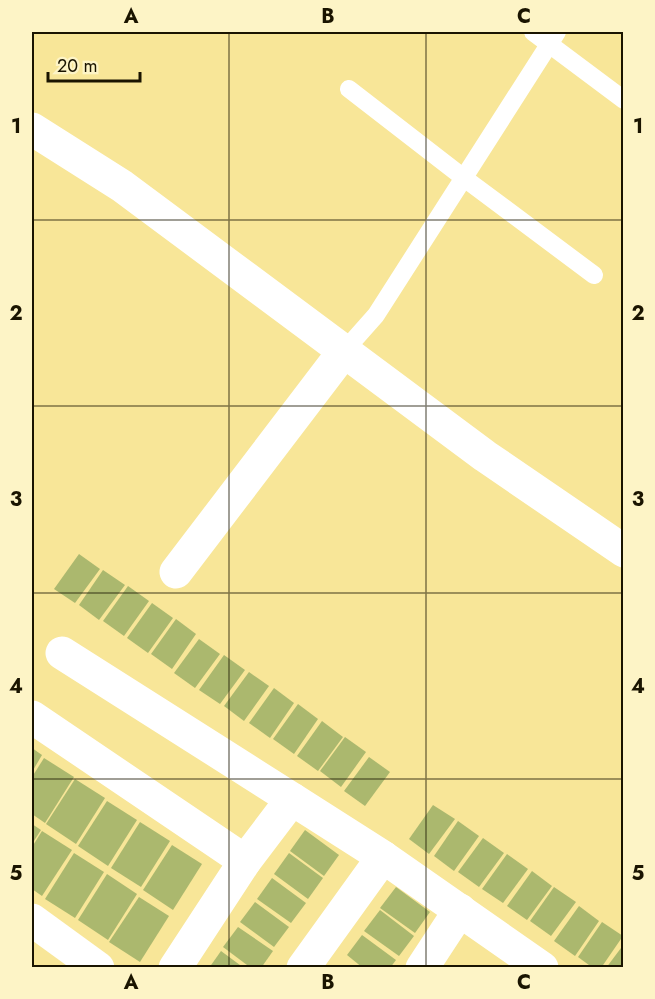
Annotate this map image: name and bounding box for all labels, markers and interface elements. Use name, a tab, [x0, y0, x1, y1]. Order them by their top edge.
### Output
text: A	[123, 2, 139, 31]
text: B	[321, 2, 335, 31]
text: C	[517, 2, 531, 31]
scale bar	[48, 45, 140, 83]
text: 20 m	[57, 53, 97, 79]
text: 1	[11, 112, 21, 141]
text: 1	[633, 112, 643, 141]
text: 2	[9, 299, 23, 328]
text: 2	[631, 299, 645, 328]
text: 3	[10, 485, 22, 514]
text: 3	[632, 485, 644, 514]
text: 4	[9, 672, 23, 701]
text: 4	[631, 672, 645, 701]
text: 5	[10, 859, 23, 888]
text: 5	[632, 859, 645, 888]
text: A	[123, 968, 139, 997]
text: B	[321, 968, 335, 997]
text: C	[517, 968, 531, 997]

